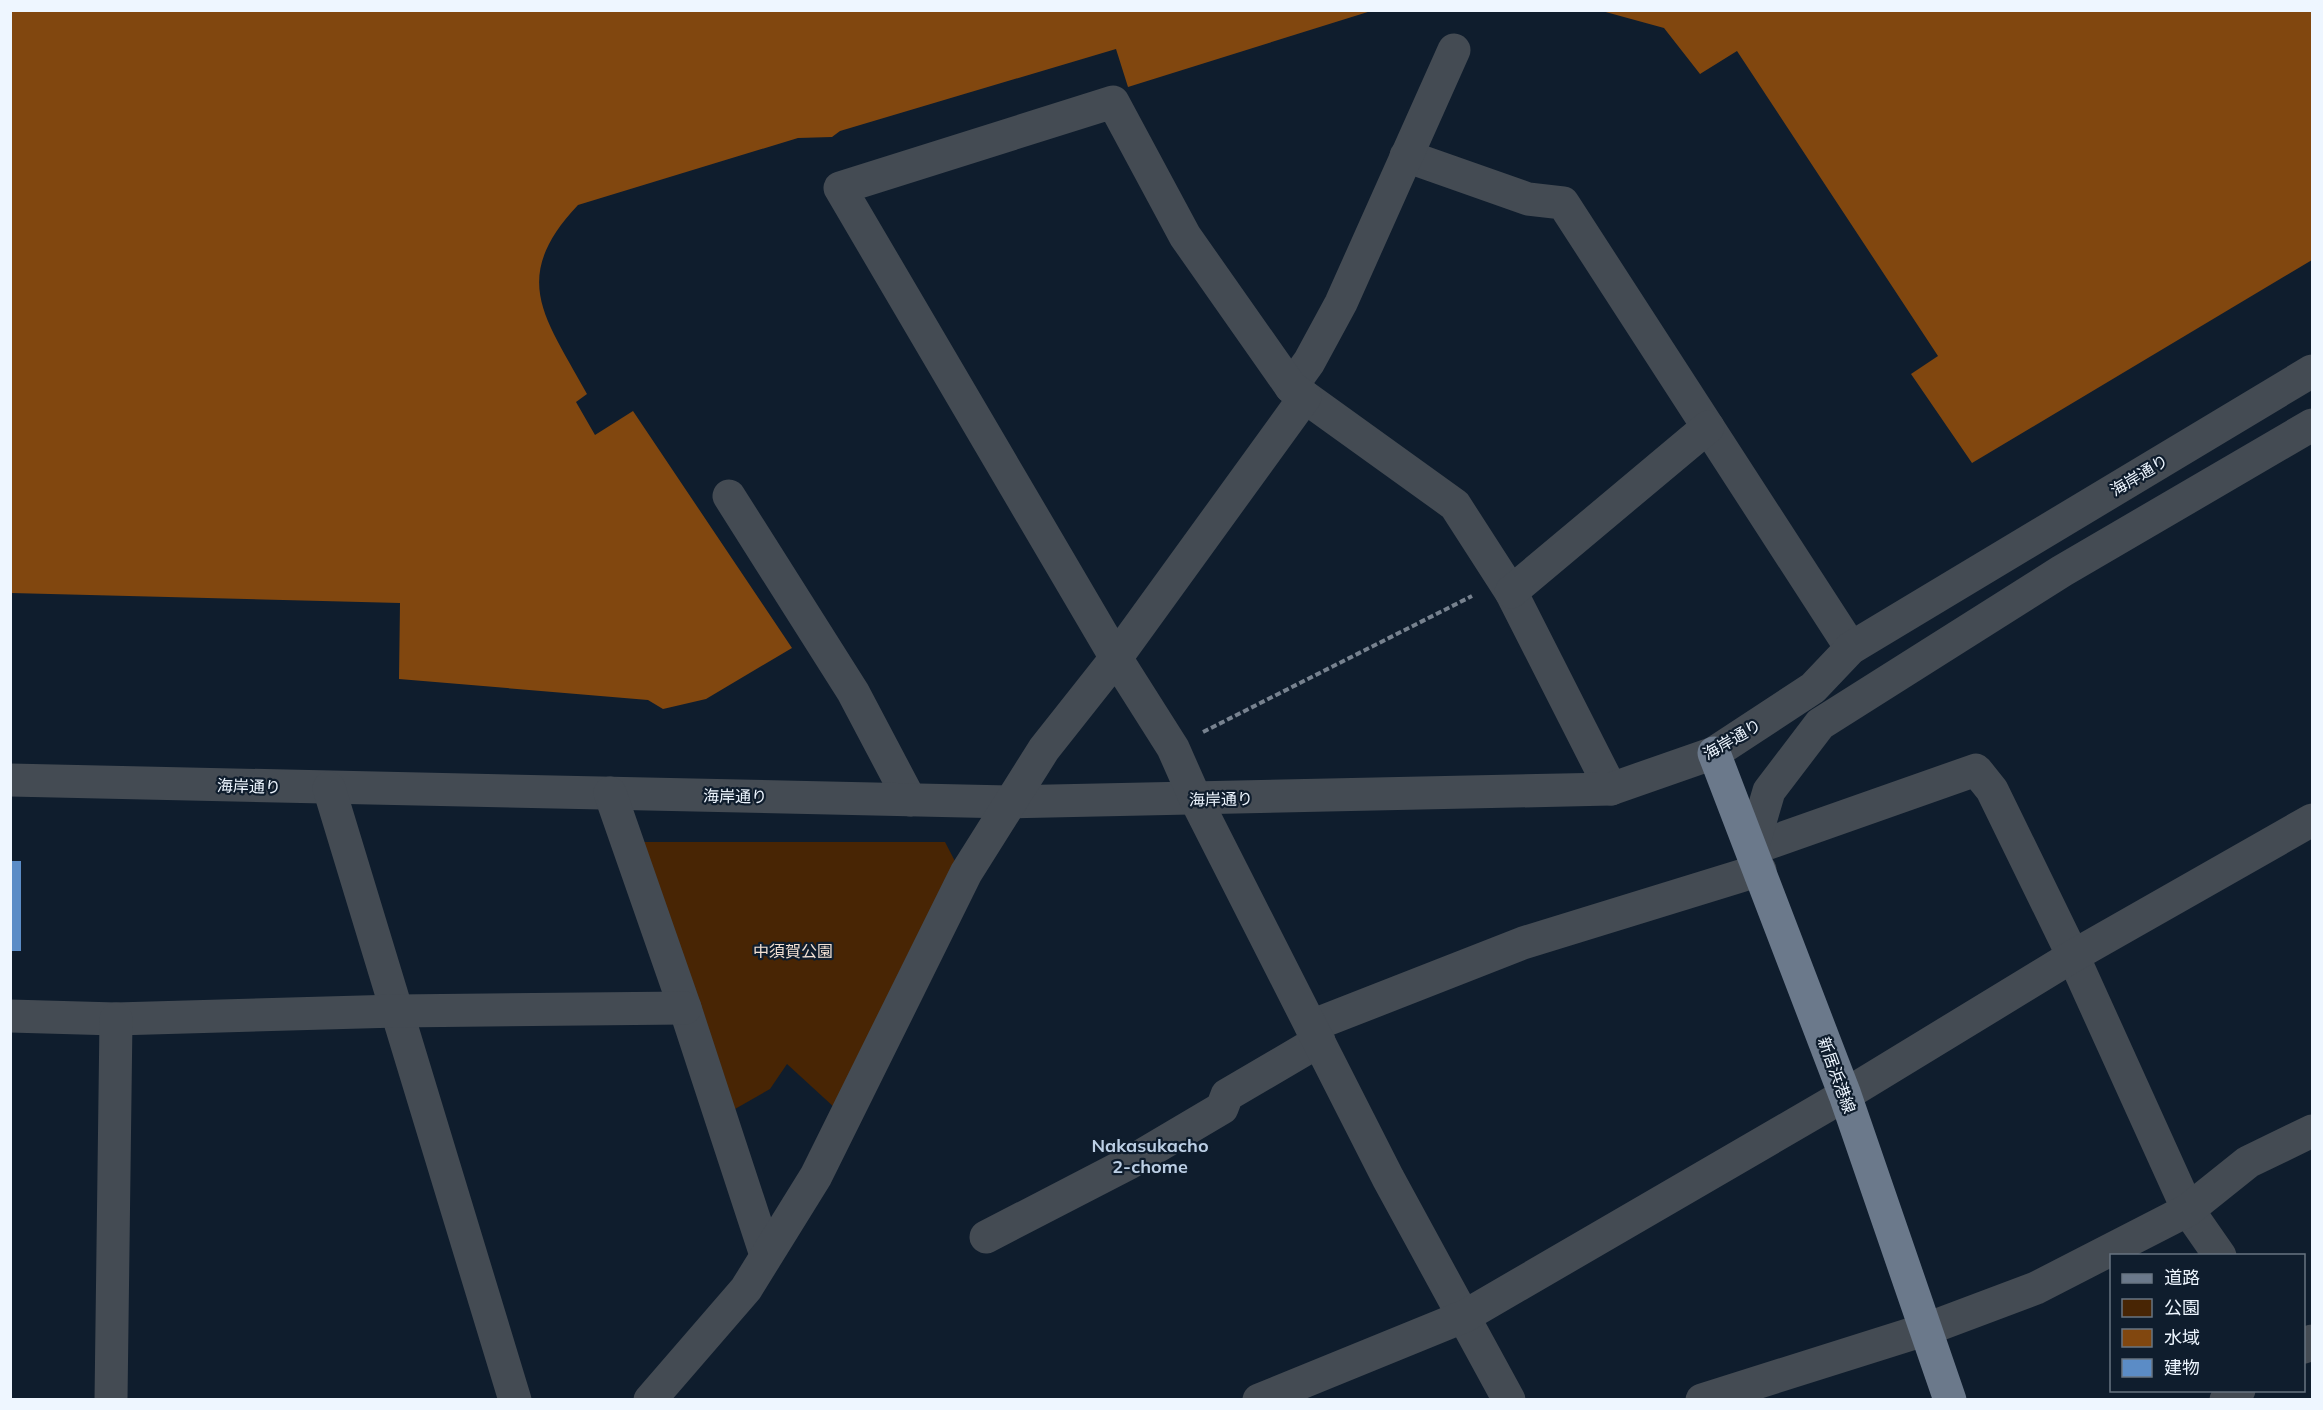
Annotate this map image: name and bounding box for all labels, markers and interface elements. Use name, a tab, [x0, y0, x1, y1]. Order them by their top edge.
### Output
street label: 海岸通り	[2106, 450, 2172, 500]
street label: 海岸通り	[1699, 714, 1765, 764]
street label: 海岸通り	[217, 775, 281, 797]
street label: 海岸通り	[703, 785, 767, 807]
street label: 海岸通り	[1189, 788, 1253, 810]
park label: 中須賀公園	[753, 941, 833, 961]
street label: 新居浜港線	[1814, 1034, 1860, 1116]
district label: Nakasukacho 2-chome	[1091, 1134, 1209, 1178]
legend	[2110, 1254, 2305, 1392]
text: 道路	[2164, 1266, 2200, 1289]
text: 公園	[2164, 1296, 2200, 1319]
text: 水域	[2164, 1326, 2200, 1349]
text: 建物	[2164, 1356, 2200, 1379]

